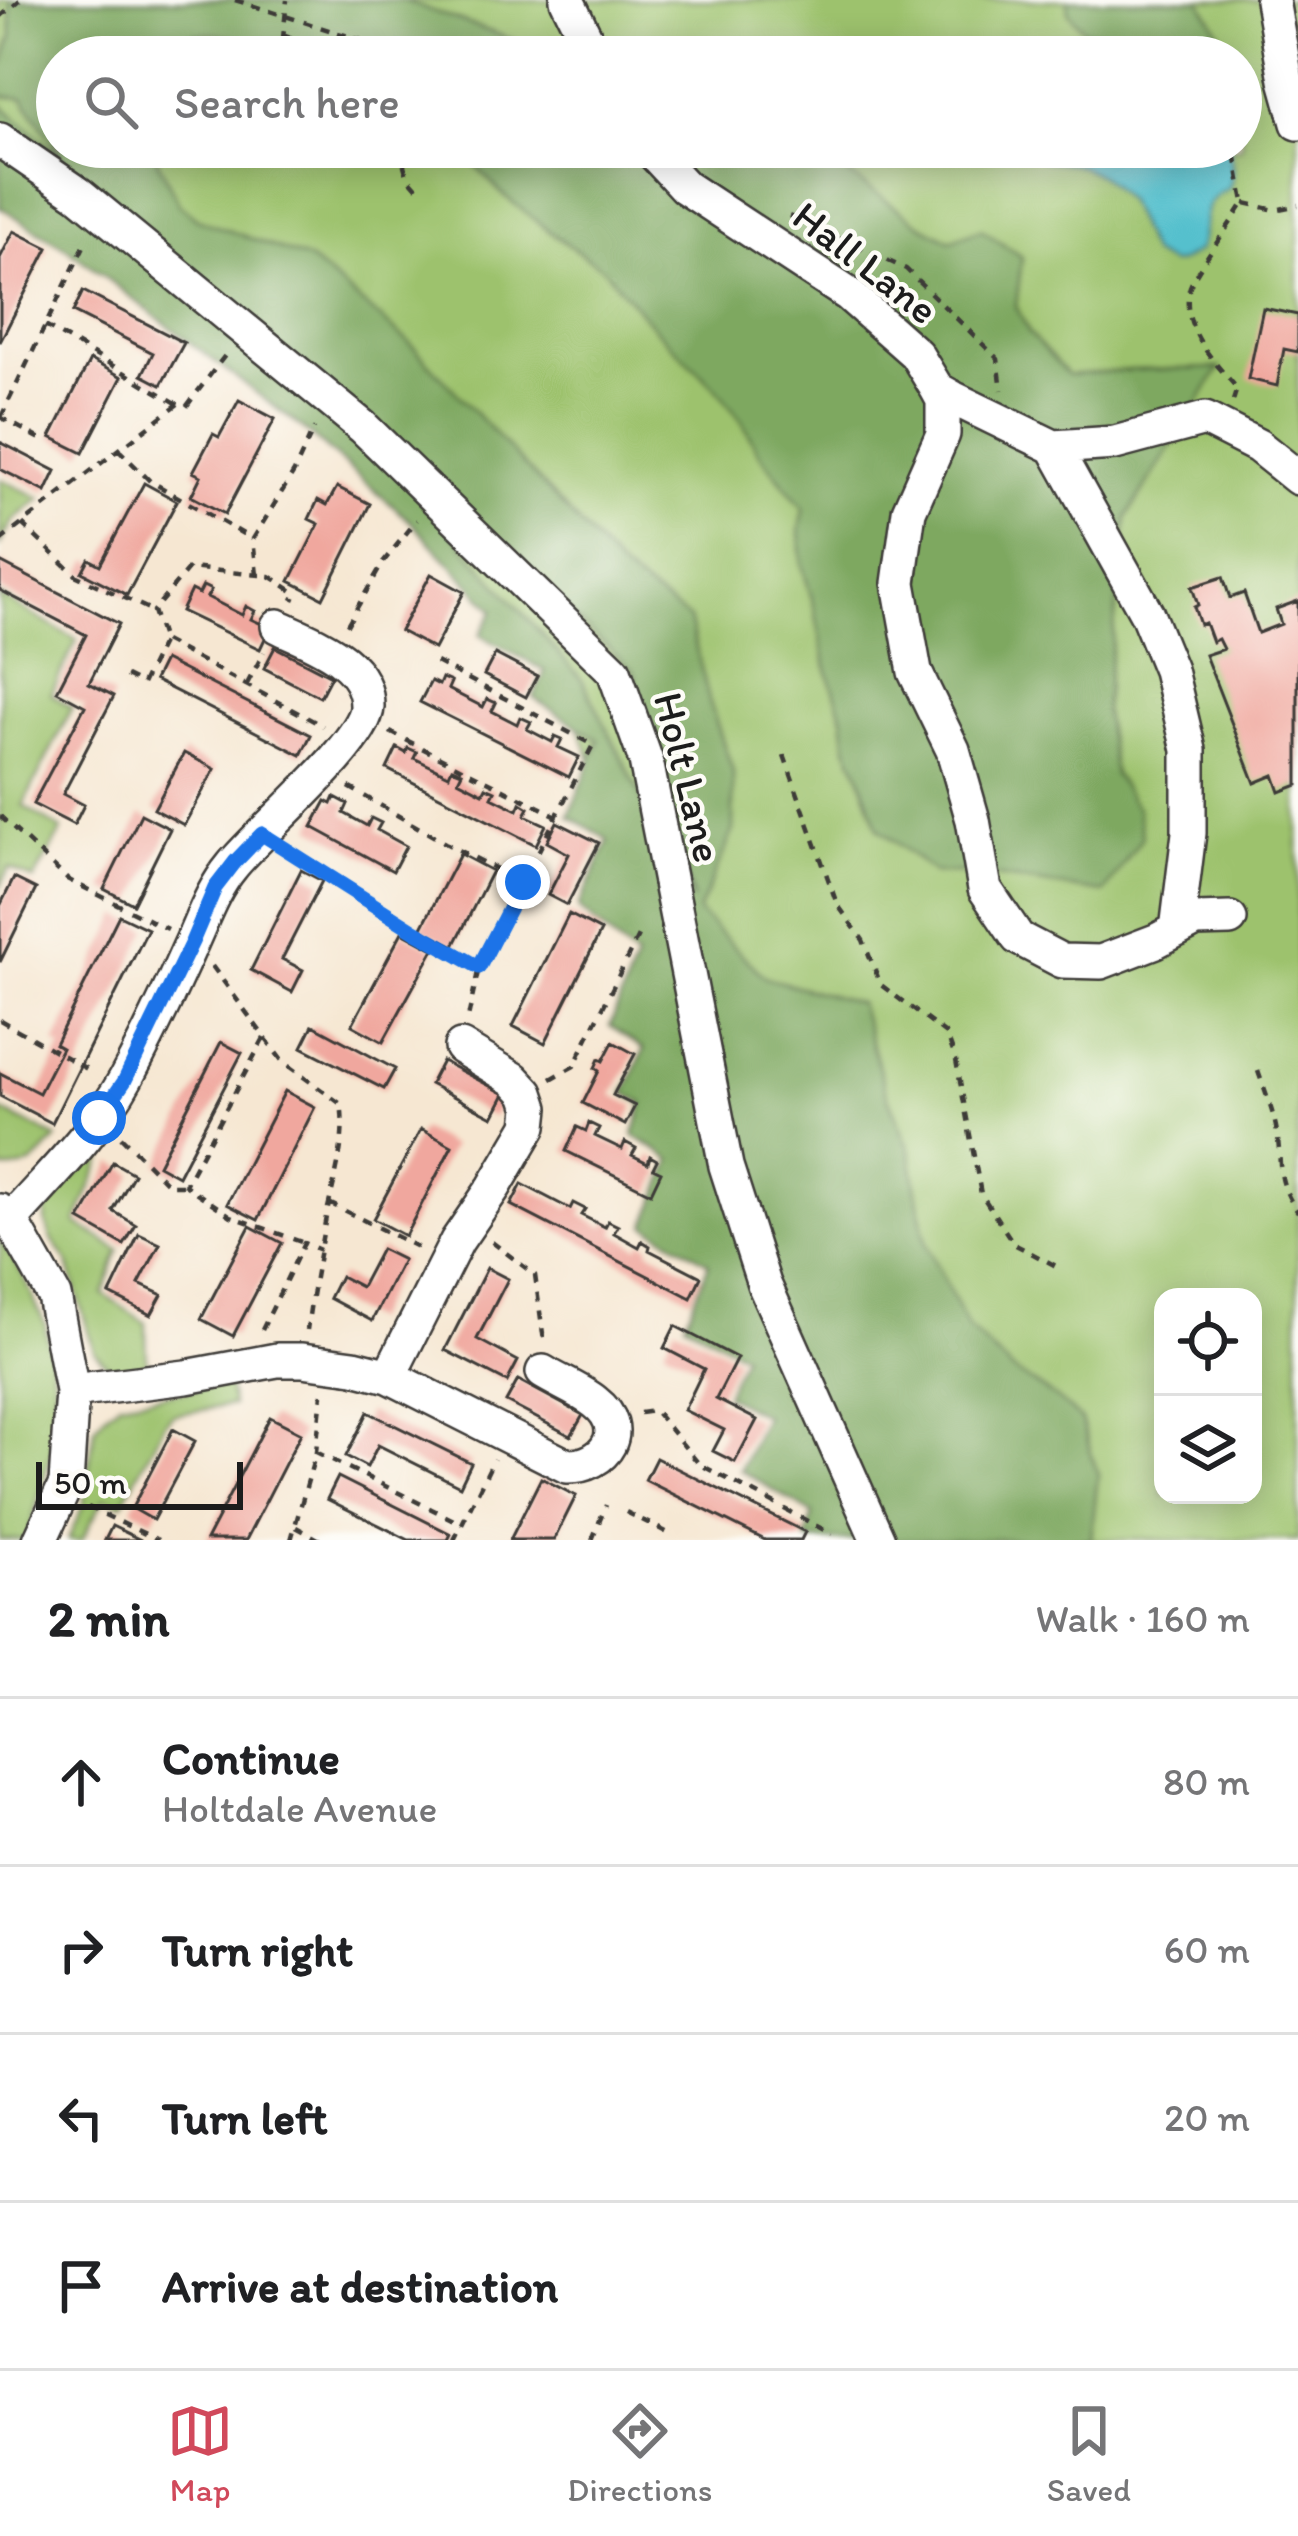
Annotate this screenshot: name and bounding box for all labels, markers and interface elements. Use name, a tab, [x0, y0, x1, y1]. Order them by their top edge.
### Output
search box	[36, 36, 1262, 168]
icon: search	[78, 69, 144, 135]
text: Search here	[174, 75, 400, 129]
street label: Hall Lane	[783, 190, 948, 335]
street label: Holt Lane	[643, 687, 734, 867]
route end	[496, 855, 550, 909]
route start	[72, 1091, 126, 1145]
map controls	[1154, 1288, 1262, 1504]
button: locate	[1154, 1288, 1262, 1396]
button: layers	[1154, 1396, 1262, 1504]
scale bar	[36, 1456, 243, 1509]
text: 50 m	[54, 1463, 127, 1502]
text: 2 min	[48, 1588, 169, 1649]
text: Walk · 160 m	[1036, 1595, 1250, 1642]
text: Continue	[162, 1731, 340, 1785]
icon: ahead	[48, 1749, 114, 1815]
text: 80 m	[1163, 1758, 1250, 1805]
text: Holtdale Avenue	[162, 1785, 437, 1832]
icon: right	[48, 1917, 114, 1983]
text: Turn right	[162, 1923, 353, 1977]
text: 60 m	[1164, 1926, 1250, 1973]
icon: left	[48, 2085, 114, 2151]
text: Turn left	[162, 2091, 328, 2145]
text: 20 m	[1164, 2094, 1250, 2141]
icon: arrive	[48, 2253, 114, 2319]
text: Arrive at destination	[162, 2259, 558, 2313]
tab: Map	[167, 2398, 233, 2509]
tab: Directions	[567, 2398, 712, 2509]
tab: Saved	[1047, 2398, 1131, 2509]

